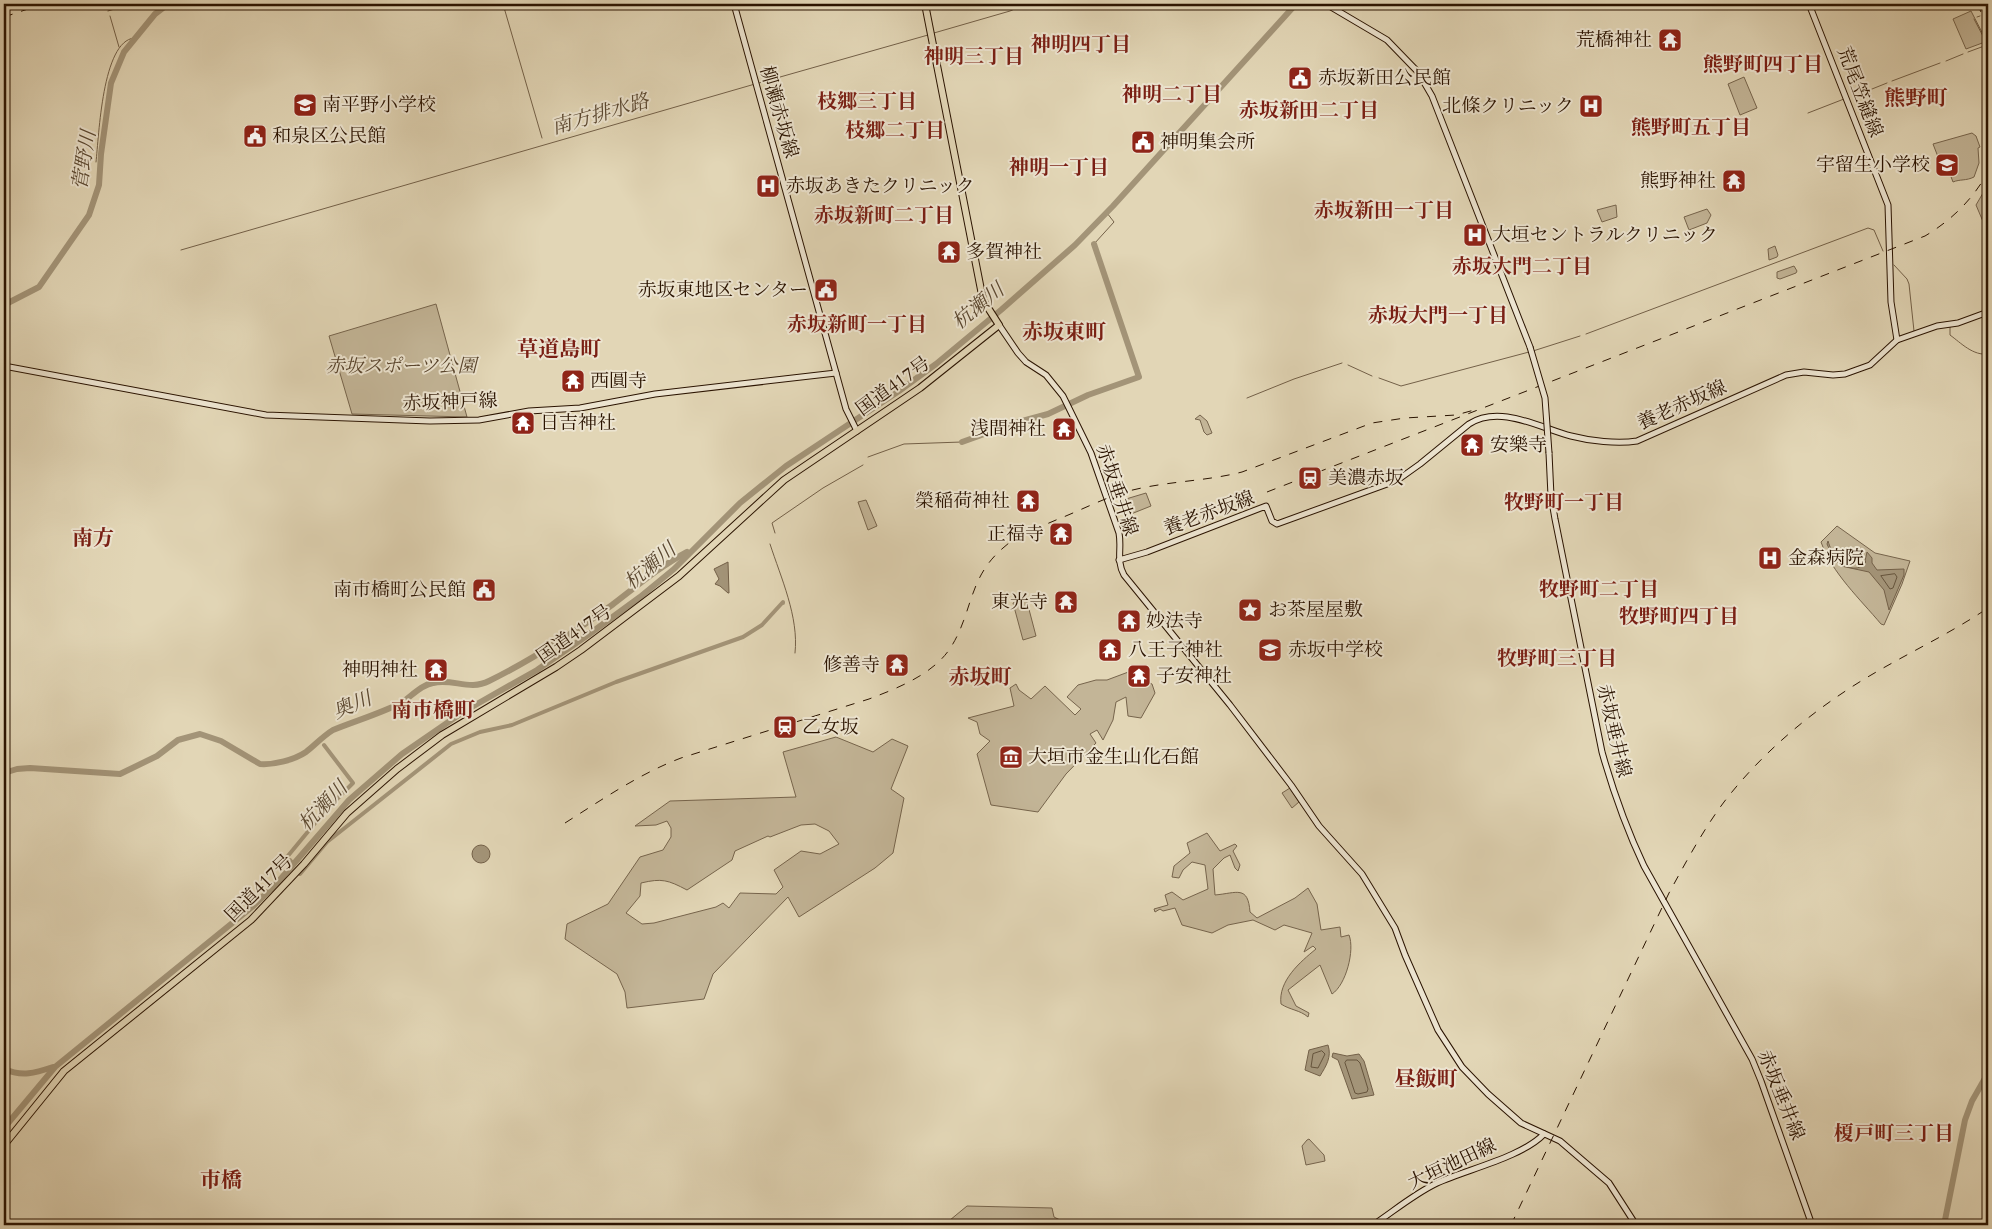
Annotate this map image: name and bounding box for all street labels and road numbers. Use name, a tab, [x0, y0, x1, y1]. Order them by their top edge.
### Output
street label: 荒尾笠縫線	[1831, 43, 1889, 141]
street label: 柳瀬赤坂線	[753, 63, 805, 161]
street label: 国道417号	[850, 350, 936, 422]
street label: 養老赤坂線	[1633, 374, 1731, 436]
street label: 赤坂神戸線	[402, 387, 498, 417]
street label: 赤坂垂井線	[1090, 441, 1144, 539]
street label: 養老赤坂線	[1160, 485, 1258, 541]
street label: 国道417号	[531, 599, 617, 669]
street label: 赤坂垂井線	[1591, 682, 1637, 780]
street label: 国道417号	[219, 848, 299, 928]
street label: 赤坂垂井線	[1751, 1046, 1811, 1144]
street label: 大垣池田線	[1403, 1132, 1501, 1196]

